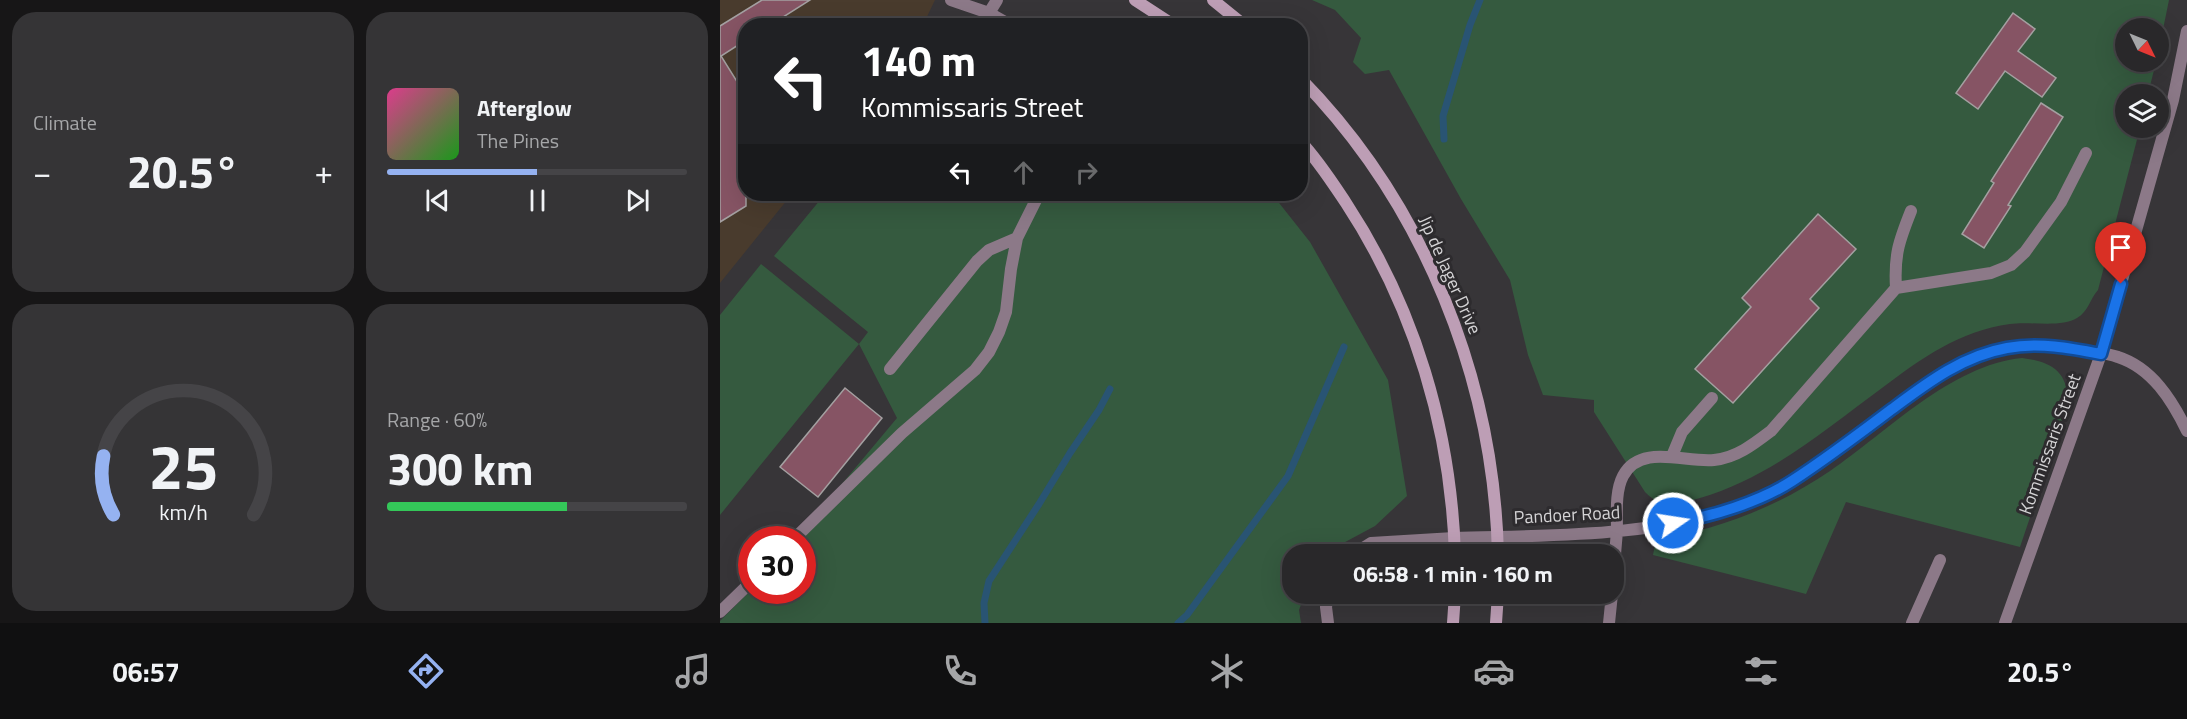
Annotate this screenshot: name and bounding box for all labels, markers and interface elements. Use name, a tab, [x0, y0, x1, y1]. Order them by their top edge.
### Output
north arrow	[2115, 18, 2169, 72]
map controls	[2115, 18, 2169, 138]
text: 140 m	[861, 28, 976, 92]
icon: left	[762, 42, 840, 120]
button: layers	[2115, 84, 2169, 138]
text: Kommissaris Street	[861, 86, 1083, 127]
text: Afterglow	[477, 91, 572, 125]
text: Climate	[33, 107, 97, 138]
text: The Pines	[477, 125, 559, 156]
text: 20.5°	[127, 137, 239, 205]
text: −	[33, 147, 51, 197]
text: +	[315, 147, 333, 197]
icon: left	[944, 156, 977, 189]
icon: ahead	[1007, 156, 1040, 189]
icon: right	[1070, 156, 1103, 189]
icon: previous	[421, 184, 454, 217]
icon: pause	[521, 184, 554, 217]
icon: next	[621, 184, 654, 217]
street label: Jip de Jager Drive	[1412, 211, 1489, 338]
pin	[2095, 222, 2146, 284]
icon: arrive	[2104, 231, 2137, 264]
street label: Kommissaris Street	[2012, 369, 2088, 518]
text: Range · 60%	[387, 404, 487, 435]
text: 25	[148, 418, 218, 513]
text: 300 km	[387, 434, 533, 502]
position arrow	[1641, 491, 1705, 555]
text: km/h	[159, 496, 207, 528]
street label: Pandoer Road	[1513, 498, 1621, 531]
speed limit sign: 30	[738, 526, 816, 604]
text: 06:58 · 1 min · 160 m	[1353, 557, 1553, 591]
icon: directions	[405, 650, 447, 692]
icon: music	[672, 650, 714, 692]
icon: phone	[939, 650, 981, 692]
icon: climate	[1206, 650, 1248, 692]
icon: car	[1473, 650, 1515, 692]
icon: filters	[1740, 650, 1782, 692]
text: 06:57	[113, 651, 180, 692]
text: 20.5°	[2007, 651, 2074, 692]

